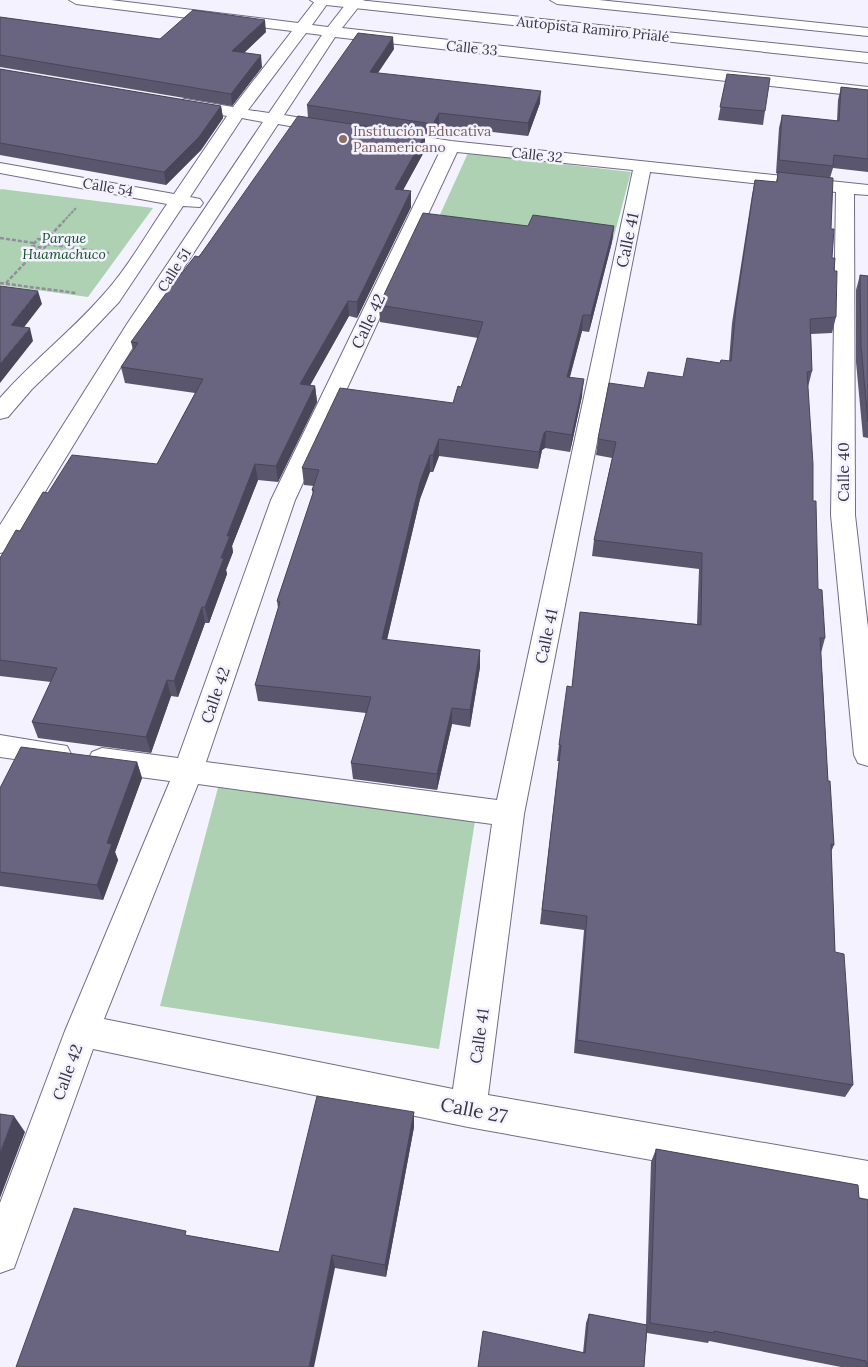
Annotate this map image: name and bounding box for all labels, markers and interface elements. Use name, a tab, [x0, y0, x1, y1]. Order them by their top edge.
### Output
street label: Autopista Ramiro Prialé	[515, 12, 671, 46]
street label: Calle 33	[445, 36, 499, 60]
place label: Institución Educativa Panamericano	[353, 122, 491, 156]
marker: Institución Educativa Panamericano	[337, 133, 349, 145]
street label: Calle 32	[511, 143, 563, 167]
street label: Calle 54	[81, 174, 135, 200]
street label: Calle 41	[611, 211, 643, 269]
park label: Parque Huamachuco	[22, 229, 106, 263]
street label: Calle 51	[153, 245, 195, 295]
street label: Calle 42	[347, 290, 389, 352]
street label: Calle 40	[833, 442, 853, 502]
street label: Calle 41	[530, 607, 562, 665]
street label: Calle 42	[196, 664, 234, 726]
street label: Calle 41	[465, 1007, 493, 1065]
street label: Calle 42	[48, 1041, 86, 1103]
street label: Calle 27	[438, 1092, 510, 1128]

